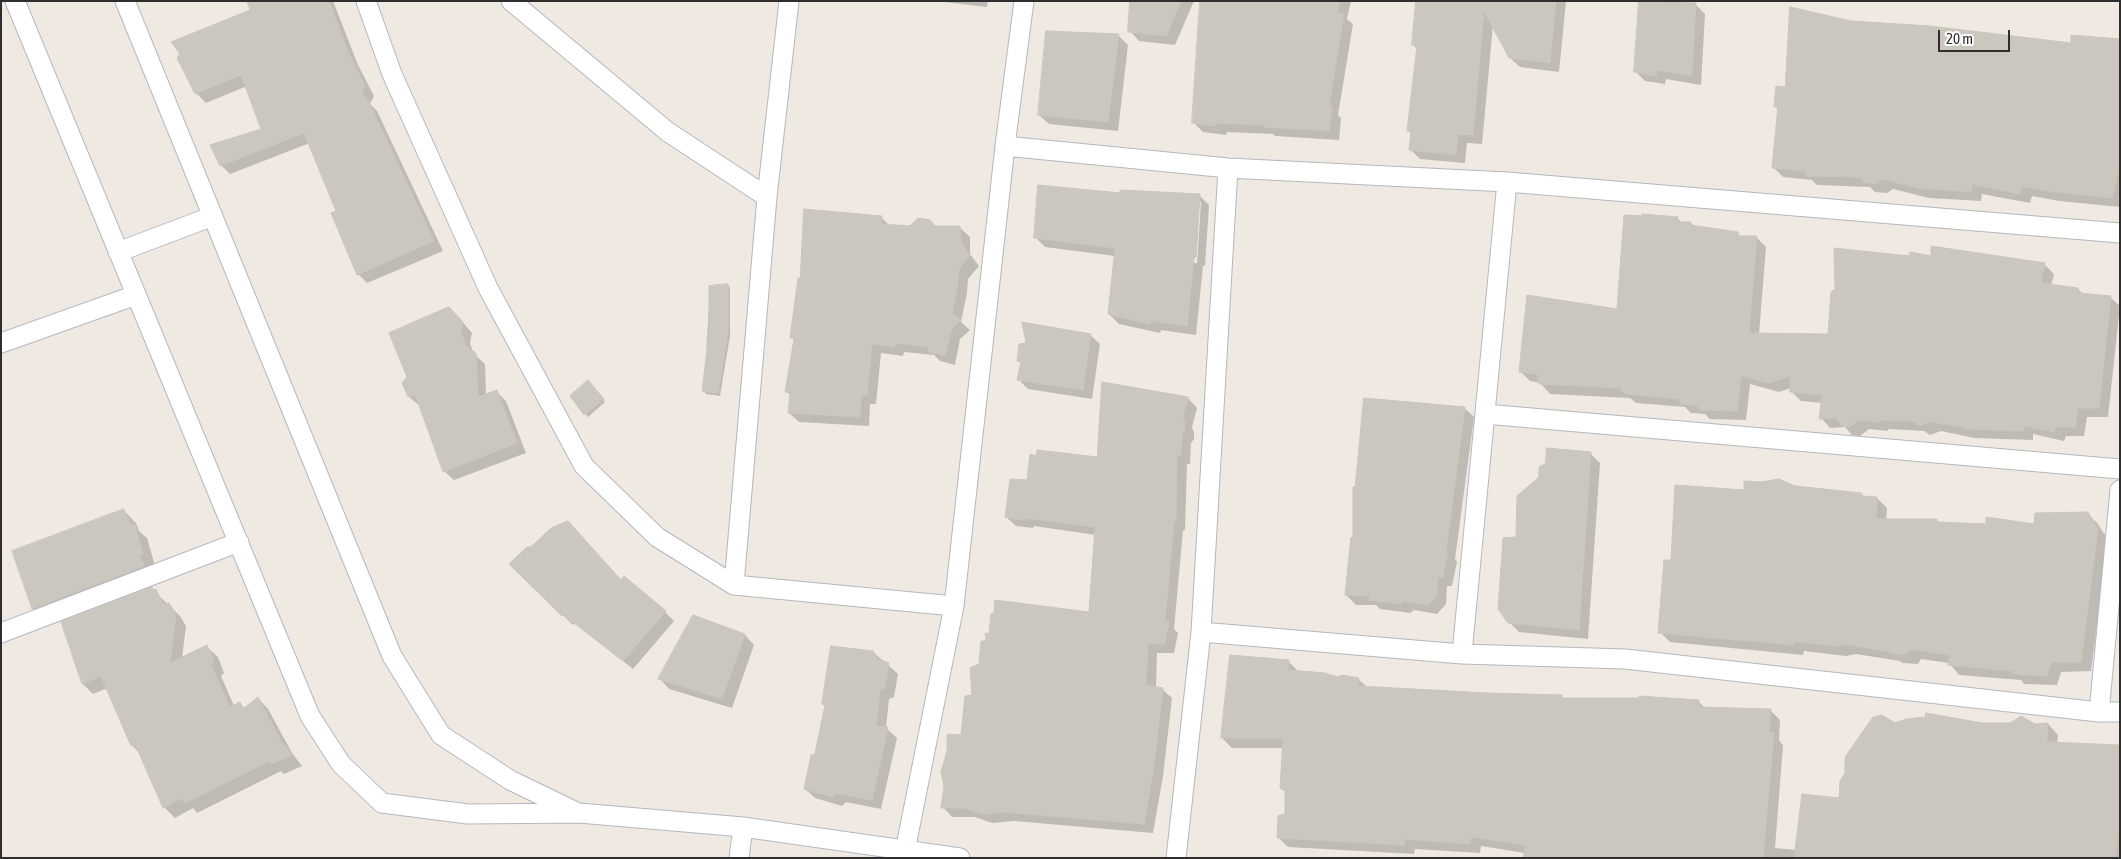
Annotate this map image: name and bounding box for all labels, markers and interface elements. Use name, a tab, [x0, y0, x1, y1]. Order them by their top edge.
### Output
scale bar	[1941, 20, 2014, 52]
text: 20 m	[1946, 30, 1973, 47]

